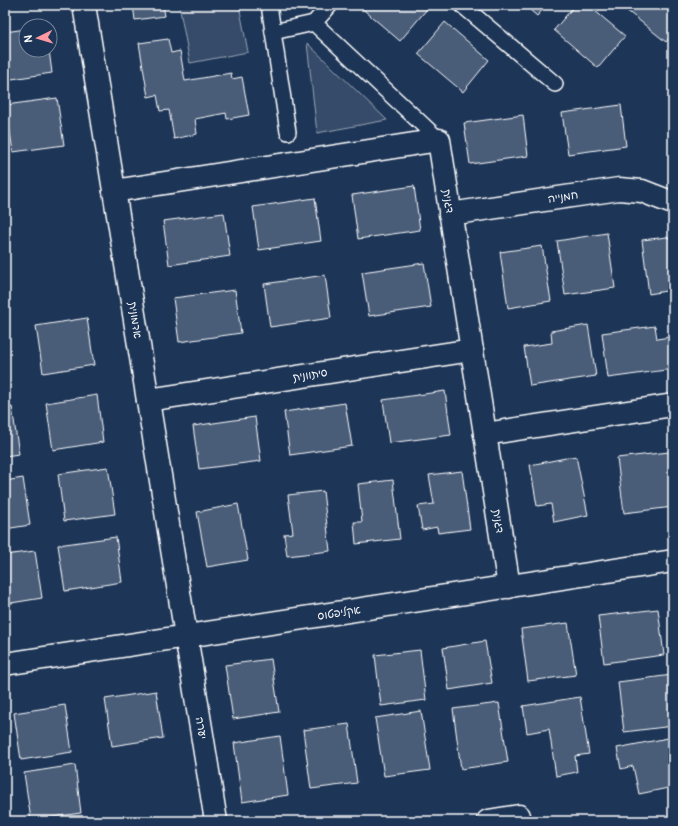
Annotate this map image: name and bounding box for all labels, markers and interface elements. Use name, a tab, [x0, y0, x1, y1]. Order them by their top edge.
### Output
north arrow	[18, 18, 58, 58]
text: N	[22, 34, 35, 43]
street label: דגנית	[440, 188, 456, 214]
street label: חמנייה	[547, 188, 579, 206]
street label: אדמונית	[126, 301, 144, 340]
street label: סיתוונית	[292, 366, 329, 384]
street label: דגנית	[490, 508, 506, 534]
street label: אקליפטוס	[316, 603, 362, 624]
street label: יערה	[193, 716, 209, 740]

